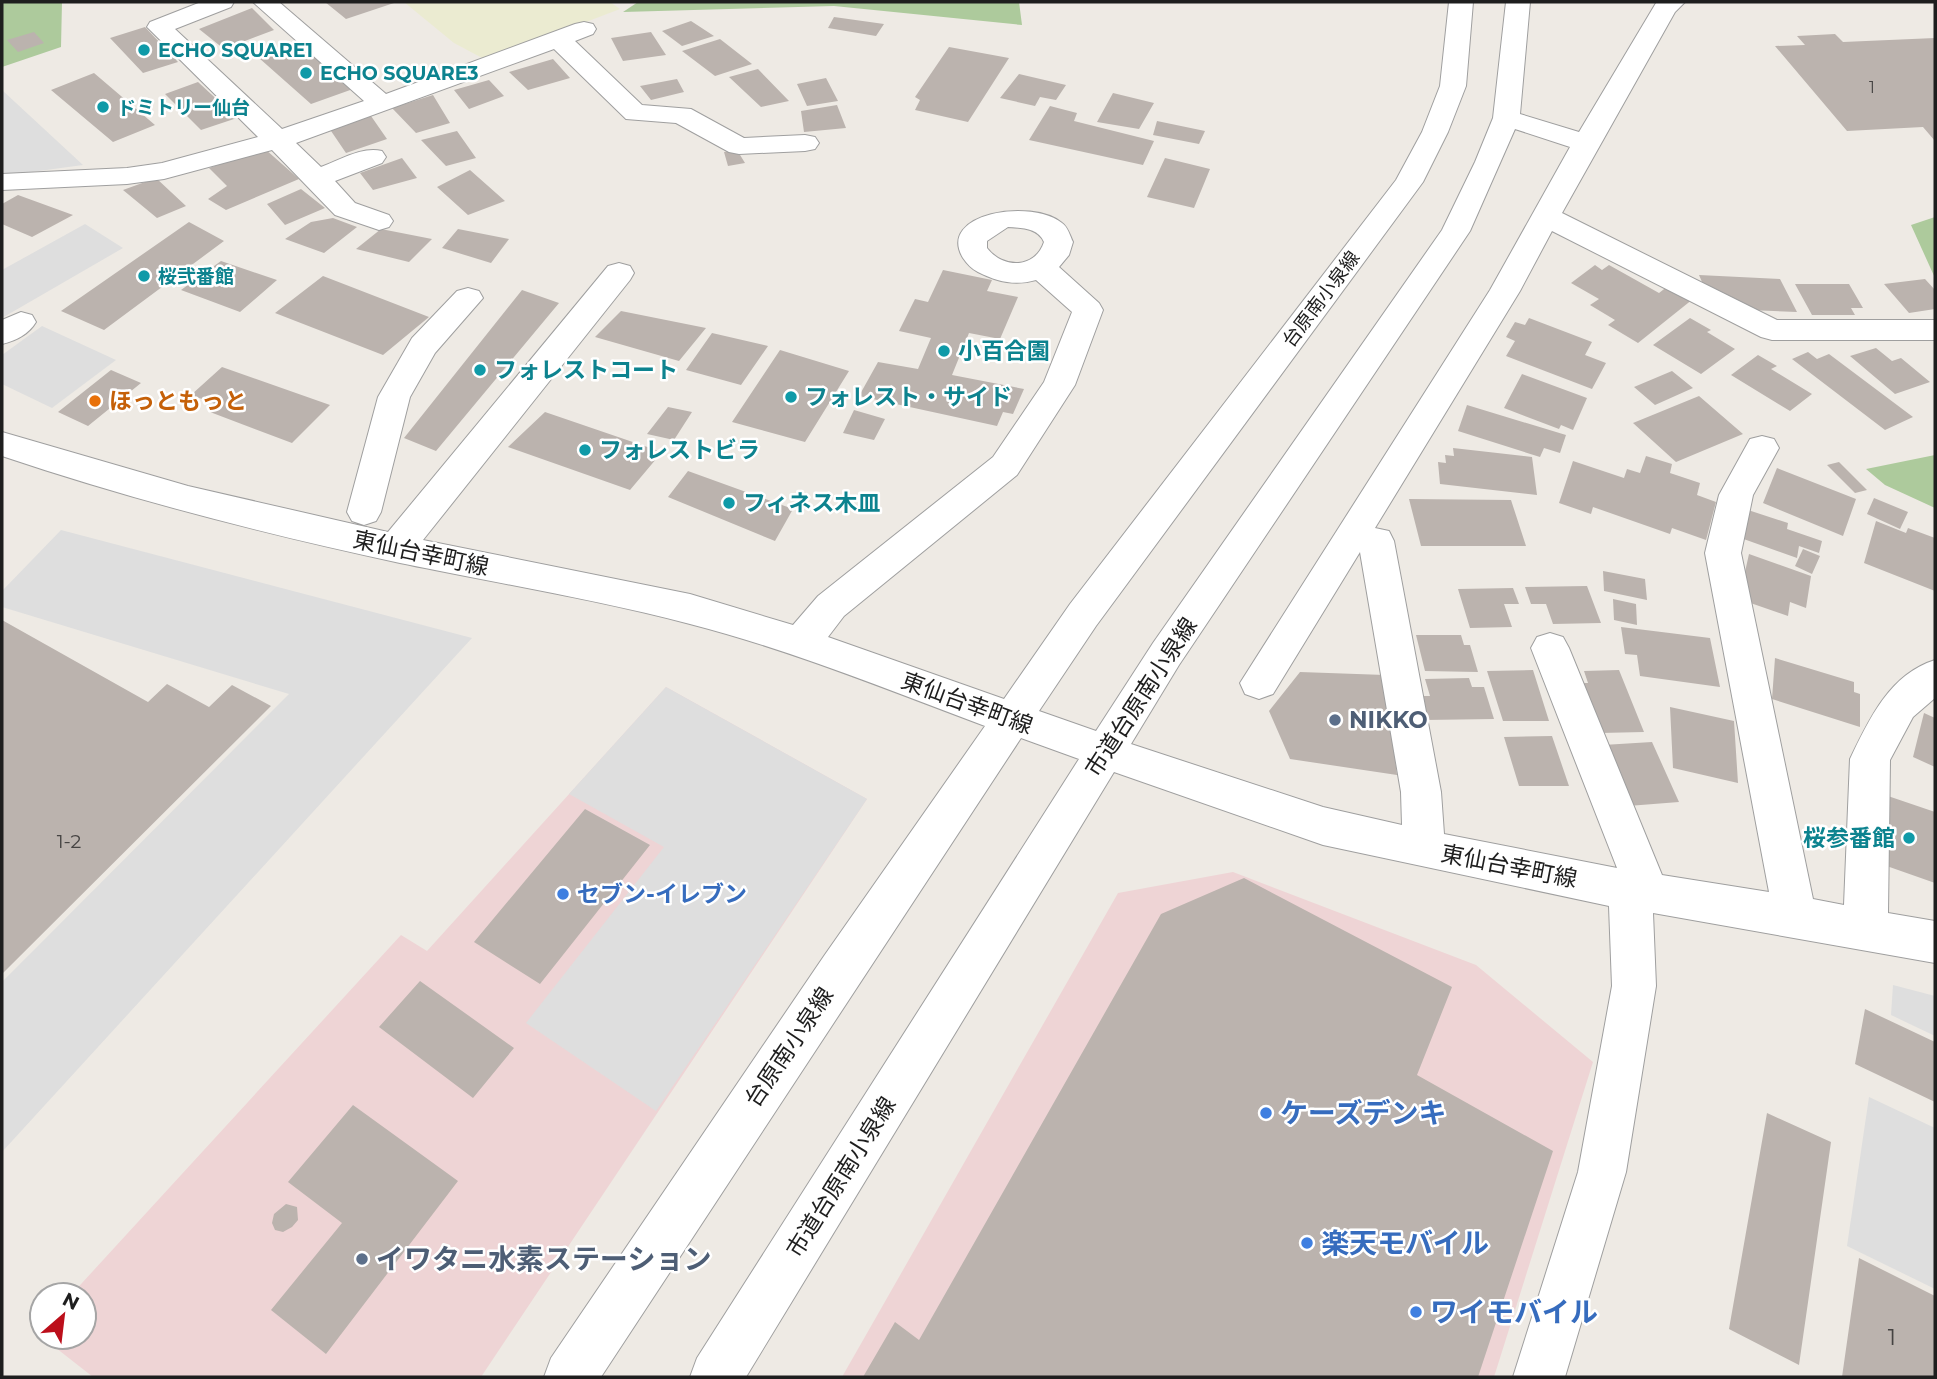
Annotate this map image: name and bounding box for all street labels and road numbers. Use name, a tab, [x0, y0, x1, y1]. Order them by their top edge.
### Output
street label: 台原南小泉線	[1278, 247, 1364, 351]
street label: 東仙台幸町線	[351, 525, 491, 581]
street label: 市道台原南小泉線	[1079, 612, 1203, 782]
street label: 東仙台幸町線	[897, 666, 1037, 740]
street label: 東仙台幸町線	[1439, 839, 1579, 893]
street label: 台原南小泉線	[739, 982, 839, 1112]
street label: 市道台原南小泉線	[780, 1092, 902, 1262]

